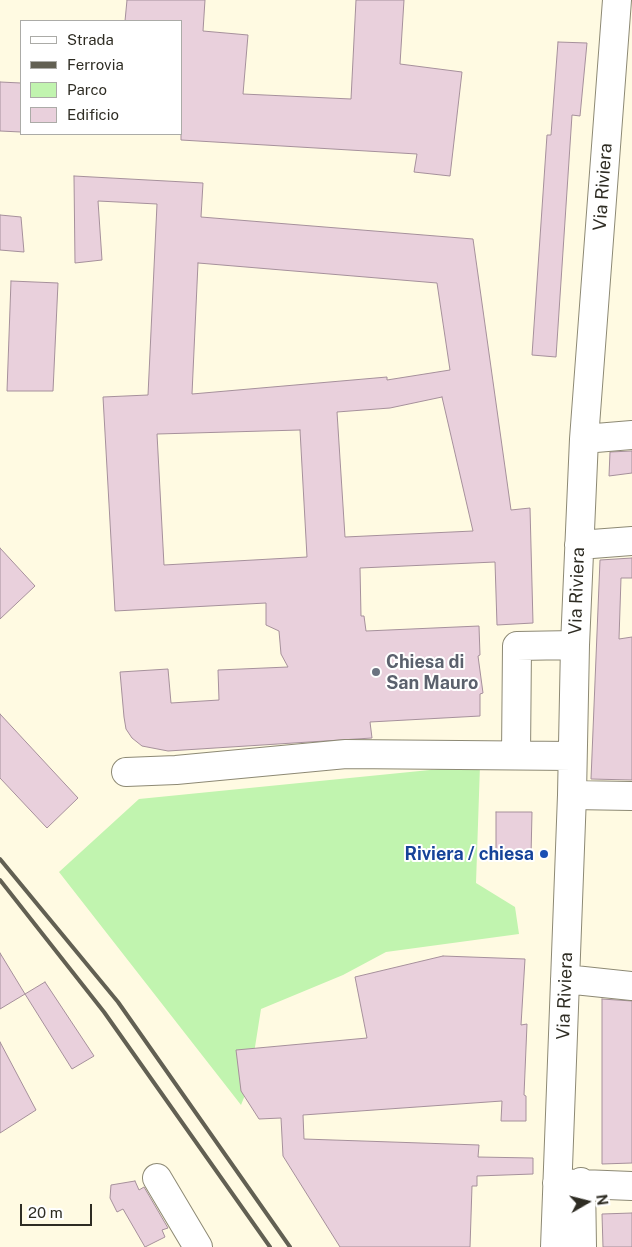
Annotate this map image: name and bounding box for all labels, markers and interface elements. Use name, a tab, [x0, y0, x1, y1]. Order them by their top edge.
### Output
legend	[20, 20, 182, 135]
text: Strada	[67, 31, 114, 48]
text: Ferrovia	[67, 56, 124, 73]
text: Parco	[67, 81, 107, 98]
text: Edificio	[67, 106, 119, 123]
street label: Via Riviera	[589, 142, 617, 232]
street label: Via Riviera	[565, 547, 589, 635]
place label: Chiesa di San Mauro	[386, 651, 478, 694]
marker: Chiesa di San Mauro	[370, 666, 382, 678]
place label: Riviera / chiesa	[404, 843, 534, 865]
marker: Riviera / chiesa	[538, 848, 550, 860]
street label: Via Riviera	[553, 952, 577, 1040]
north arrow	[562, 1177, 612, 1227]
text: N	[593, 1193, 611, 1206]
scale bar	[22, 1194, 95, 1226]
text: 20 m	[28, 1204, 63, 1221]

